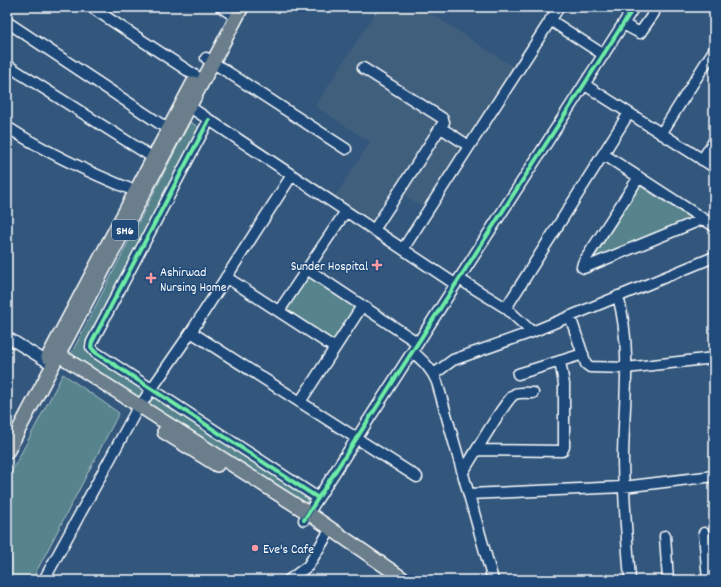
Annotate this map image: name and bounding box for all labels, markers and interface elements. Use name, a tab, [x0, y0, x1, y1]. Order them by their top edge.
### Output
road number: SH6	[112, 220, 138, 240]
place label: Sunder Hospital	[291, 258, 368, 277]
marker: Sunder Hospital	[371, 259, 383, 271]
place label: Ashirwad Nursing Home	[160, 264, 227, 298]
marker: Ashirwad Nursing Home	[145, 272, 157, 284]
place label: Eve's Cafe	[263, 541, 314, 560]
marker: Eve's Cafe	[250, 543, 260, 553]

